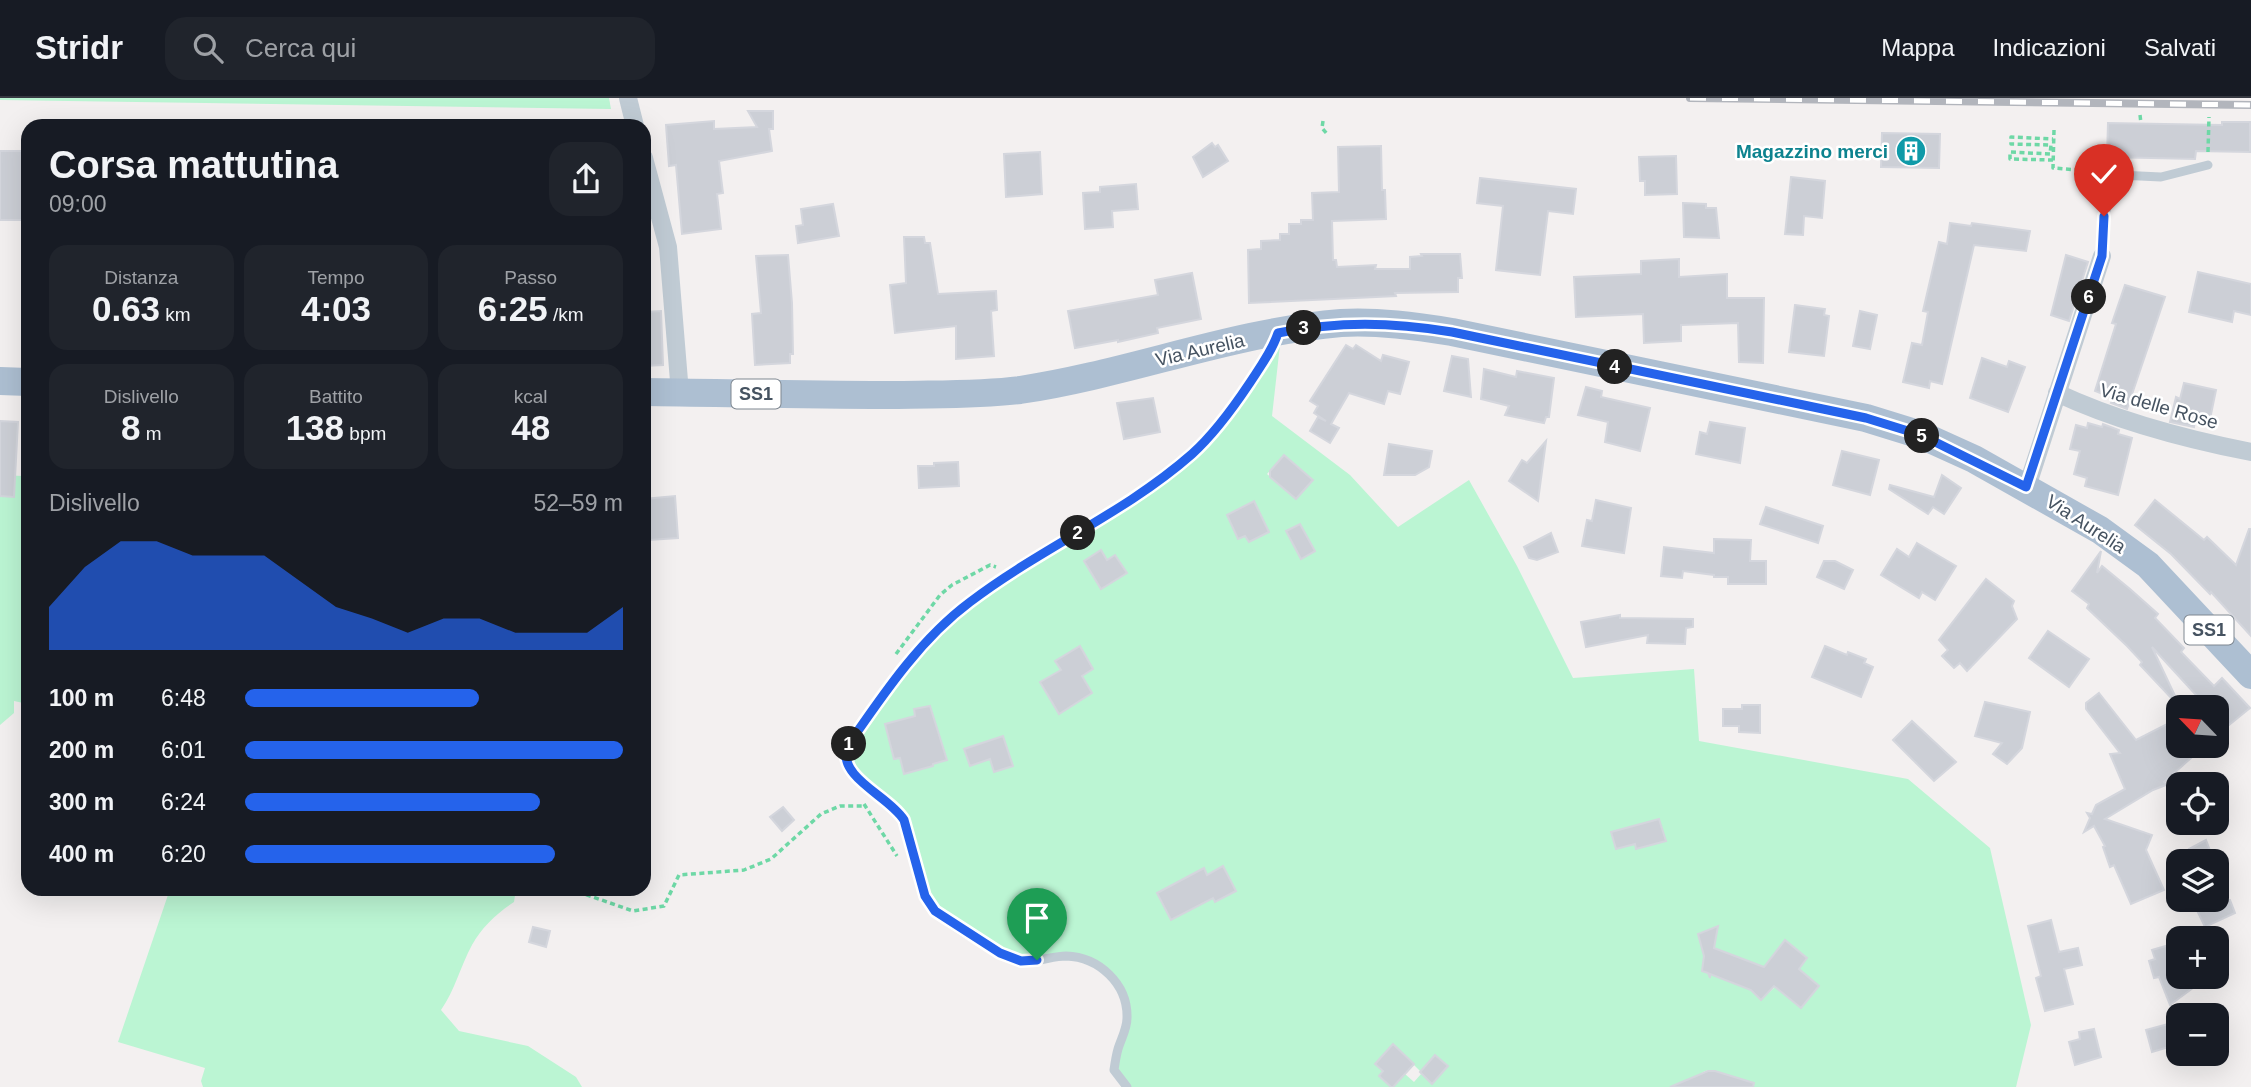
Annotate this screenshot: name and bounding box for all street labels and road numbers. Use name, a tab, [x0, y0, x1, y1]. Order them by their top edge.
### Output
street label: Via Aurelia	[1154, 329, 1247, 370]
street label: Via delle Rose	[2097, 379, 2221, 433]
road number: SS1	[732, 380, 780, 408]
street label: Via Aurelia	[2042, 491, 2130, 558]
road number: SS1	[2184, 616, 2234, 644]

